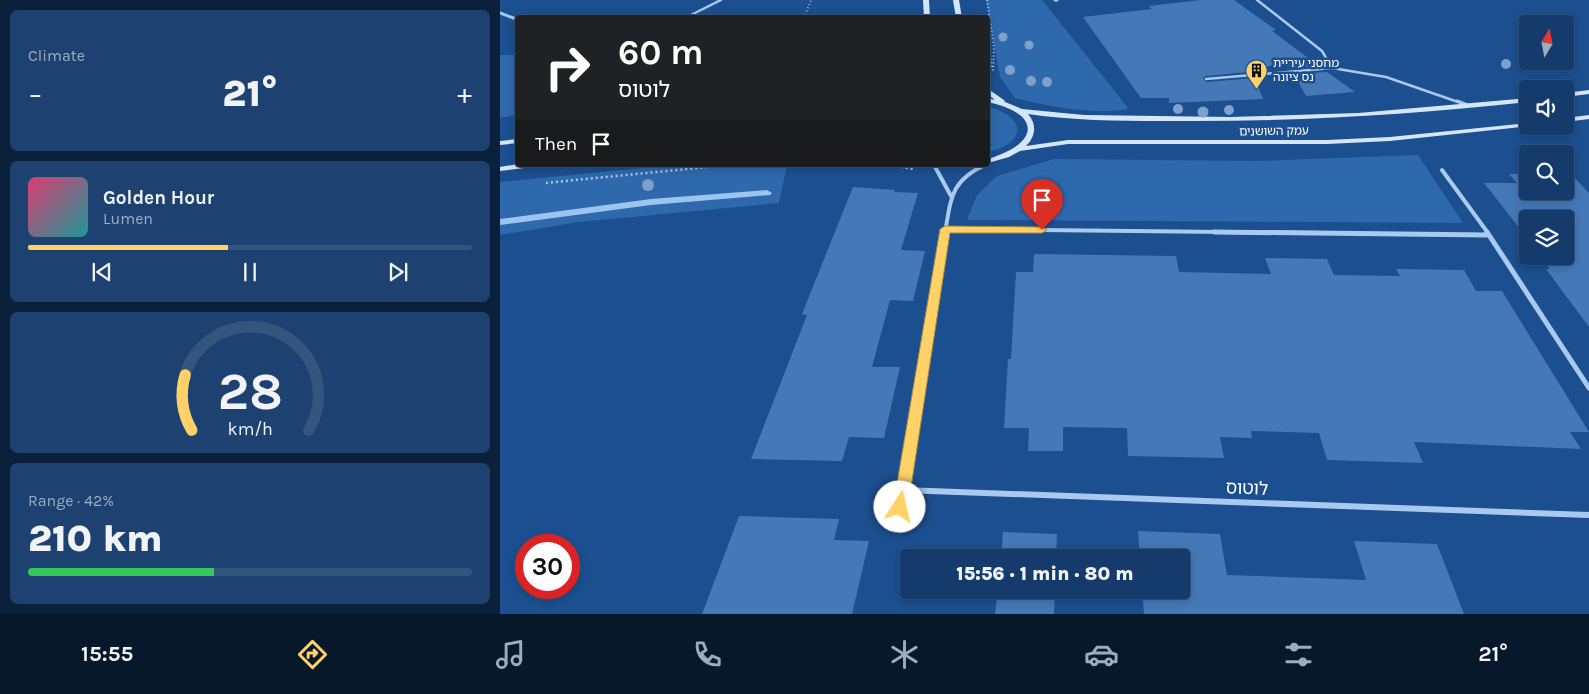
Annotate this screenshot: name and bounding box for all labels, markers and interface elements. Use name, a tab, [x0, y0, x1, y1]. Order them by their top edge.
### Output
north arrow	[1519, 15, 1574, 70]
map controls	[1519, 15, 1574, 265]
text: 60 m	[618, 32, 703, 73]
icon: right	[535, 35, 600, 100]
text: Climate	[28, 46, 85, 65]
place label: מחסני עיריית נס ציונה	[1273, 56, 1339, 84]
building icon: מחסני עיריית נס ציונה	[1245, 58, 1269, 89]
text: 21°	[222, 71, 278, 116]
text: −	[28, 77, 43, 110]
text: +	[457, 77, 472, 110]
text: לוטוס	[618, 77, 670, 103]
button: sound	[1519, 80, 1574, 135]
street label: עמק השושנים	[1239, 123, 1309, 139]
icon: arrive	[587, 130, 615, 158]
text: Then	[535, 133, 577, 155]
button: search	[1519, 145, 1574, 200]
pin	[1021, 179, 1063, 230]
icon: arrive	[1028, 186, 1056, 214]
text: Golden Hour	[103, 187, 214, 209]
text: Lumen	[103, 209, 153, 228]
button: layers	[1519, 210, 1574, 265]
icon: previous	[88, 258, 116, 286]
icon: pause	[236, 258, 264, 286]
icon: next	[384, 258, 412, 286]
text: 28	[217, 361, 283, 422]
text: km/h	[227, 419, 273, 440]
street label: לוטוס	[1225, 476, 1269, 500]
position arrow	[873, 480, 925, 532]
text: Range · 42%	[28, 491, 114, 510]
text: 210 km	[28, 516, 163, 561]
speed limit sign: 30	[515, 534, 580, 599]
text: 15:56 · 1 min · 80 m	[956, 563, 1134, 585]
icon: directions	[295, 637, 330, 672]
icon: music	[493, 637, 528, 672]
icon: phone	[690, 637, 725, 672]
icon: climate	[887, 637, 922, 672]
icon: car	[1084, 637, 1119, 672]
icon: filters	[1281, 637, 1316, 672]
text: 15:55	[81, 641, 133, 667]
text: 21°	[1478, 641, 1508, 667]

